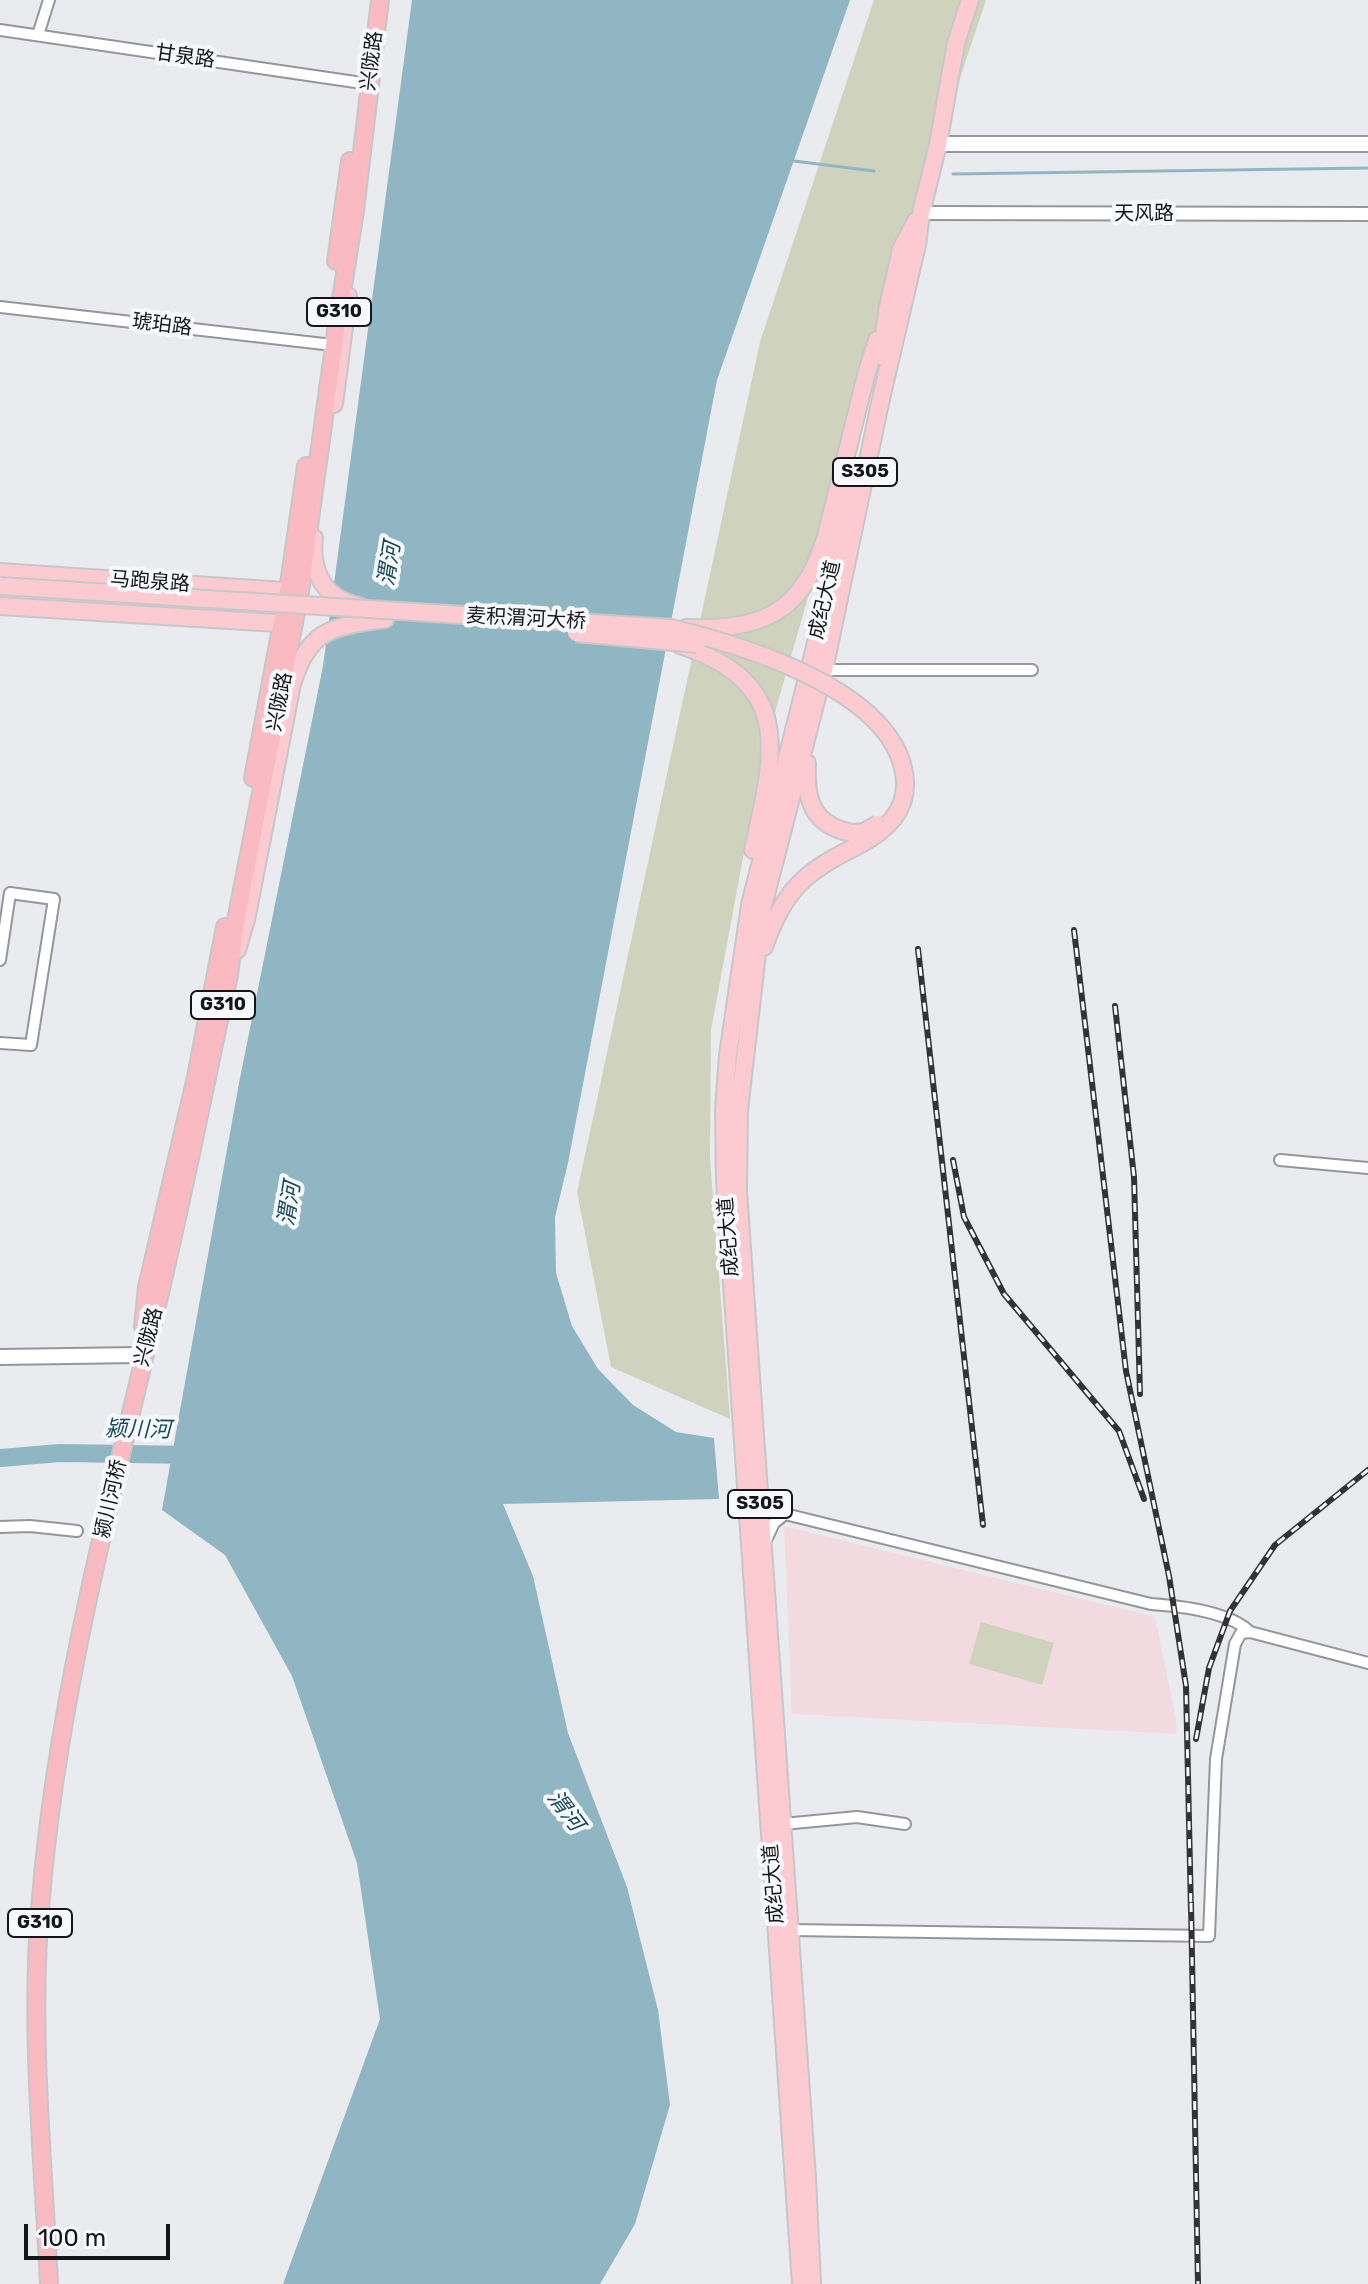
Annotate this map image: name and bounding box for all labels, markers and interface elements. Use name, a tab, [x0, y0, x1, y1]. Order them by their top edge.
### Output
street label: 兴陇路	[356, 30, 388, 92]
street label: 甘泉路	[154, 41, 216, 73]
street label: 天风路	[1114, 202, 1174, 226]
road number: G310	[307, 298, 371, 326]
street label: 琥珀路	[131, 309, 193, 341]
road number: S305	[833, 458, 897, 486]
water label: 渭河	[374, 540, 406, 588]
street label: 成纪大道	[804, 558, 846, 642]
street label: 马跑泉路	[109, 567, 191, 597]
street label: 麦积渭河大桥	[465, 604, 587, 634]
street label: 兴陇路	[262, 670, 298, 734]
road number: G310	[191, 991, 255, 1019]
water label: 渭河	[274, 1180, 306, 1228]
street label: 成纪大道	[714, 1196, 744, 1278]
street label: 兴陇路	[130, 1305, 168, 1369]
water label: 颍川河	[105, 1416, 171, 1444]
street label: 颍川河桥	[90, 1457, 132, 1541]
road number: S305	[728, 1490, 792, 1518]
water label: 渭河	[541, 1785, 589, 1837]
street label: 成纪大道	[759, 1843, 789, 1925]
road number: G310	[8, 1909, 72, 1937]
scale bar	[28, 2208, 174, 2258]
text: 100 m	[38, 2224, 106, 2252]

